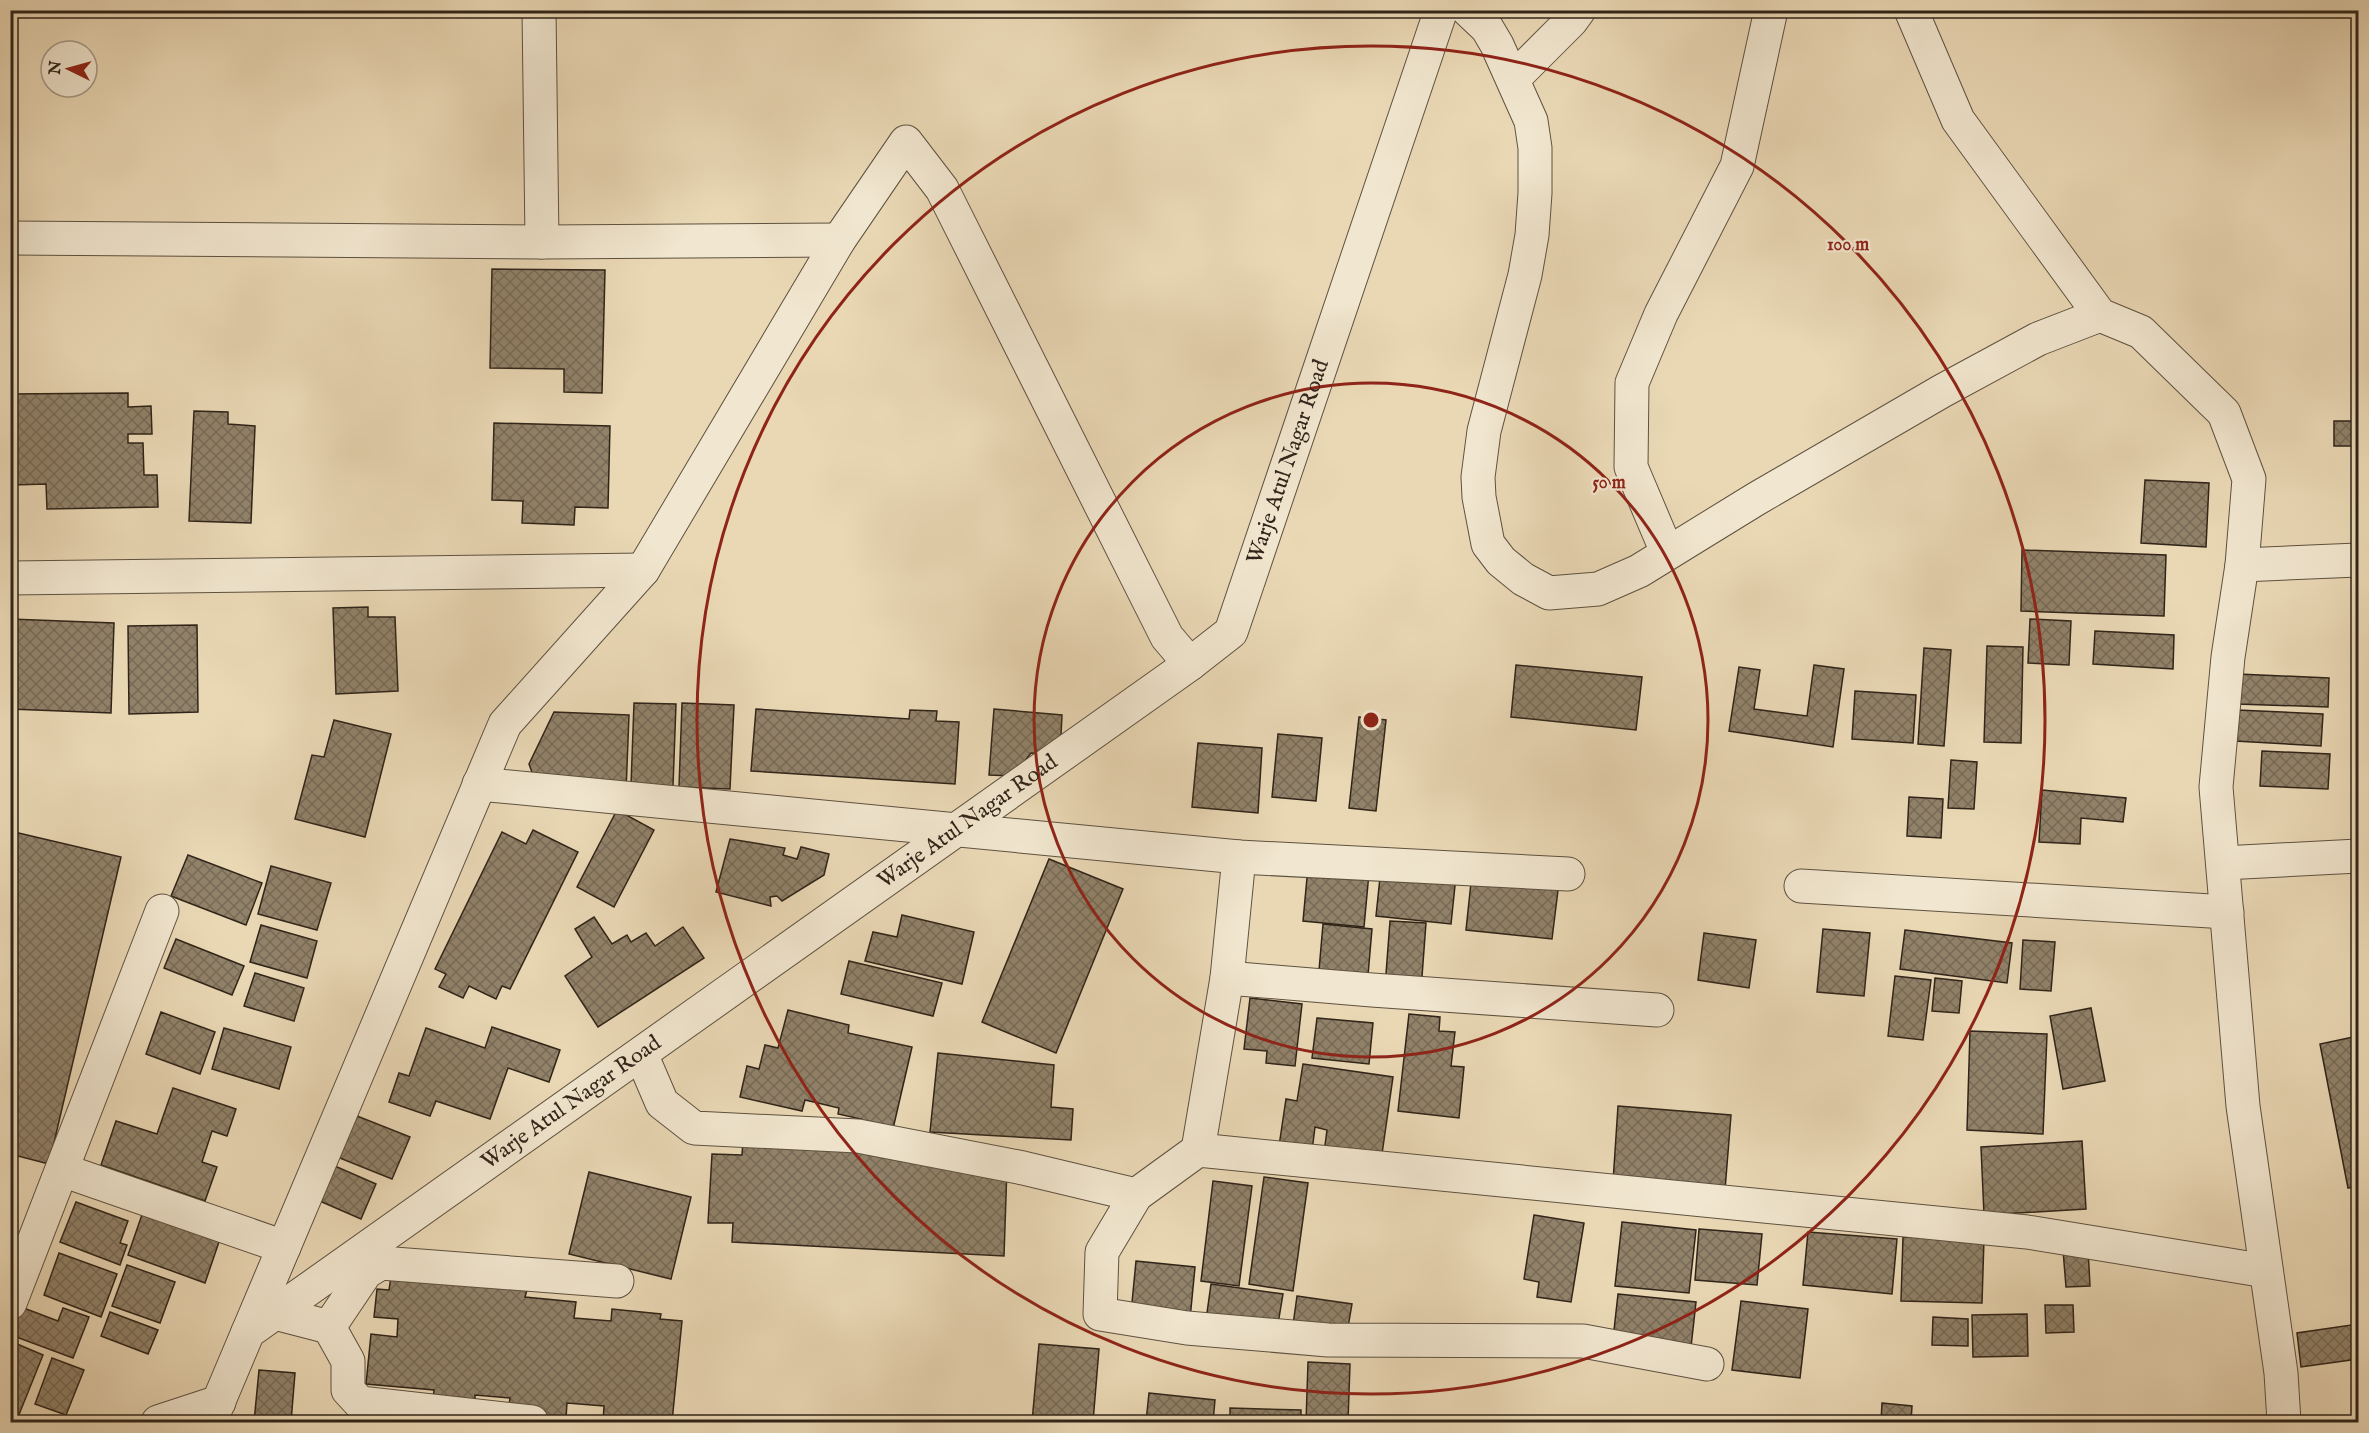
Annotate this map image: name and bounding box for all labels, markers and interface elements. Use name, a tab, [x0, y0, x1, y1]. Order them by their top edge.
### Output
north arrow	[39, 39, 99, 99]
text: N	[45, 60, 67, 77]
text: 100 m	[1827, 234, 1869, 257]
street label: Warje Atul Nagar Road	[1241, 356, 1336, 568]
text: 50 m	[1592, 472, 1626, 495]
centre of rings	[1361, 710, 1381, 730]
street label: Warje Atul Nagar Road	[872, 748, 1063, 895]
street label: Warje Atul Nagar Road	[476, 1029, 667, 1176]

